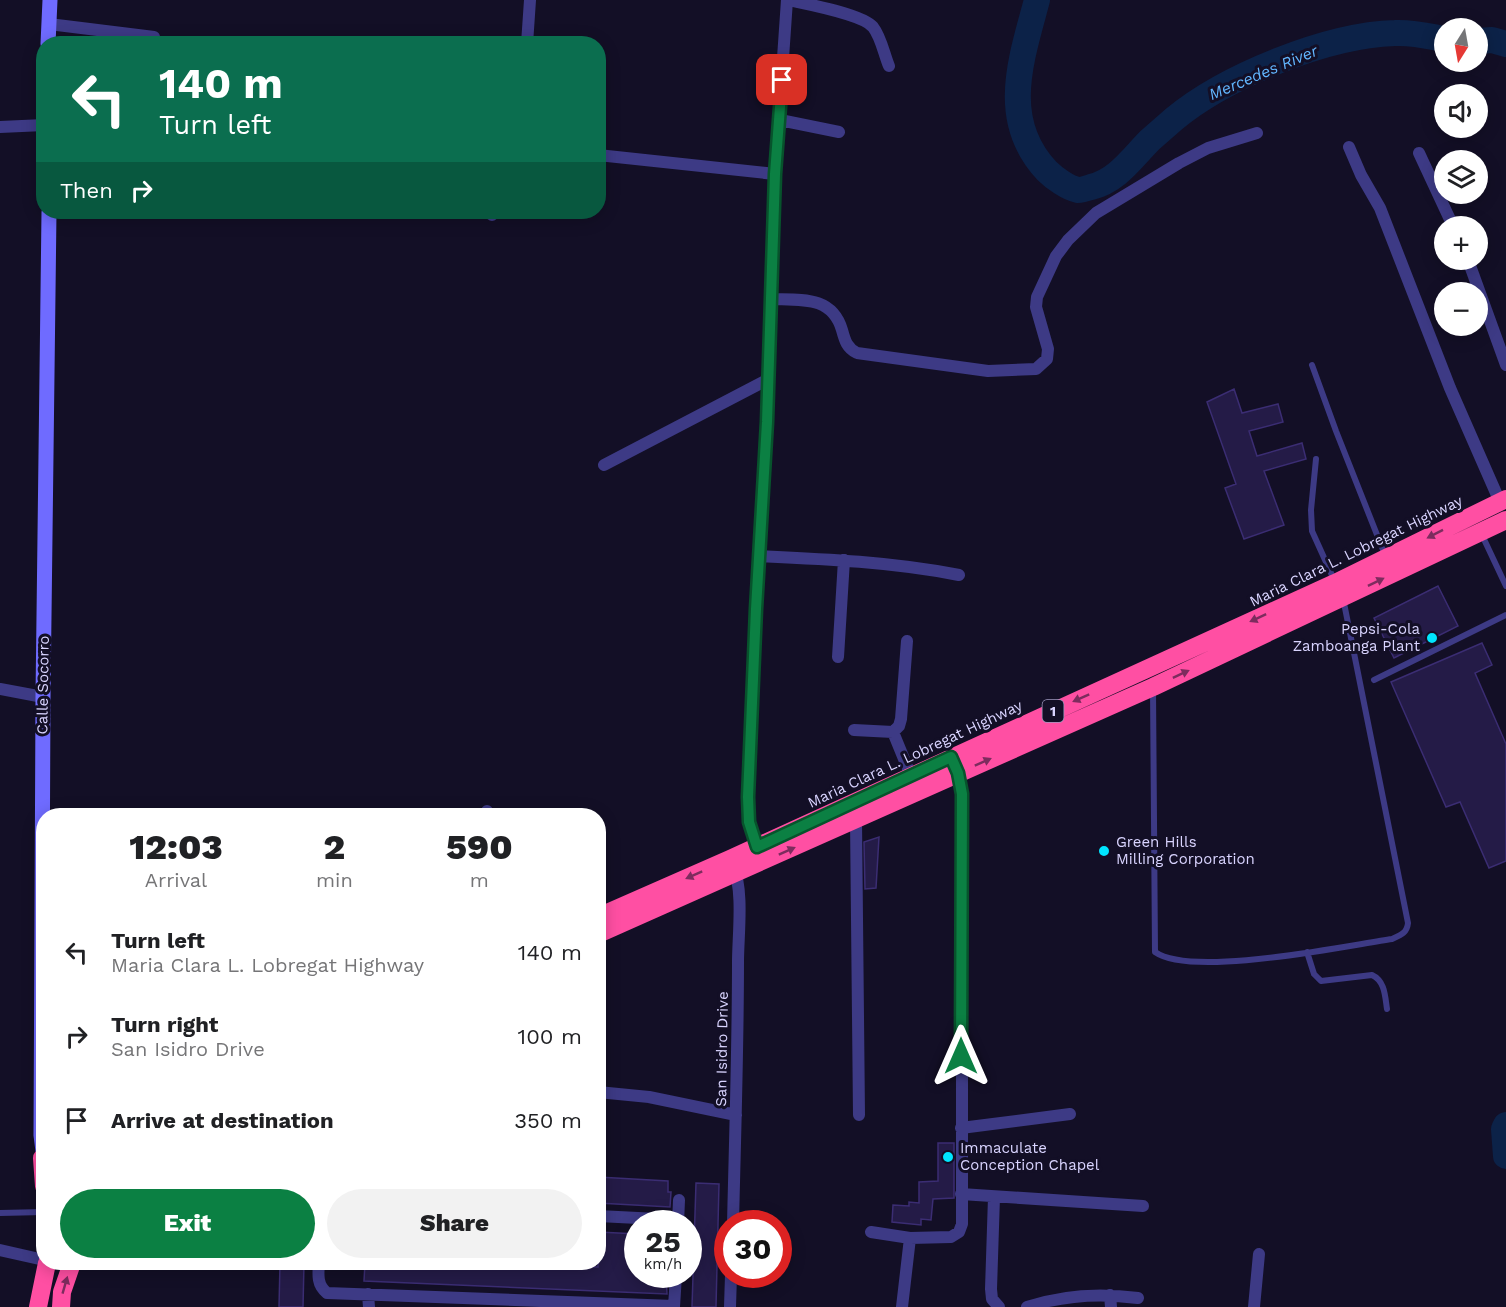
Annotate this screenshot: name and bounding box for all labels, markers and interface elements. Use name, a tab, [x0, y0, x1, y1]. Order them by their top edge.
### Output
north arrow	[1434, 18, 1488, 72]
map controls	[1434, 18, 1488, 336]
water label: Mercedes River	[1206, 41, 1321, 104]
pin	[756, 54, 807, 105]
text: 140 m	[159, 59, 283, 108]
icon: left	[60, 60, 138, 138]
icon: arrive	[765, 63, 798, 96]
button: sound	[1434, 84, 1488, 138]
text: Turn left	[159, 109, 271, 141]
button: layers	[1434, 150, 1488, 204]
icon: right	[125, 174, 158, 207]
text: Then	[60, 178, 113, 203]
button: +	[1434, 216, 1488, 270]
button: −	[1434, 282, 1488, 336]
street label: Maria Clara L. Lobregat Highway	[1247, 491, 1466, 611]
one-way arrow	[1426, 529, 1443, 539]
one-way arrow	[1367, 577, 1384, 586]
one-way arrow	[1250, 613, 1267, 622]
place label: Pepsi-Cola Zamboanga Plant	[1293, 620, 1421, 655]
marker: Pepsi-Cola Zamboanga Plant	[1425, 631, 1439, 645]
street label: Calle Socorro	[33, 635, 53, 735]
one-way arrow	[1172, 669, 1189, 678]
one-way arrow	[1072, 694, 1090, 704]
street label: Maria Clara L. Lobregat Highway	[805, 696, 1025, 812]
road number: 1	[1042, 700, 1064, 722]
one-way arrow	[975, 757, 993, 767]
text: 12:03	[129, 826, 223, 868]
text: 2	[324, 826, 345, 868]
text: 590	[446, 826, 513, 868]
place label: Green Hills Milling Corporation	[1116, 833, 1255, 868]
marker: Green Hills Milling Corporation	[1097, 844, 1111, 858]
one-way arrow	[778, 846, 796, 856]
text: Arrival	[145, 868, 207, 892]
text: min	[316, 868, 353, 892]
text: m	[470, 868, 489, 892]
one-way arrow	[685, 871, 702, 880]
text: Turn left	[111, 928, 205, 953]
icon: left	[60, 936, 93, 969]
text: 140 m	[518, 940, 582, 965]
text: Maria Clara L. Lobregat Highway	[111, 953, 424, 977]
street label: San Isidro Drive	[712, 991, 732, 1107]
text: Turn right	[111, 1012, 218, 1037]
icon: right	[60, 1020, 93, 1053]
text: 100 m	[518, 1024, 582, 1049]
position arrow	[929, 1024, 993, 1088]
text: San Isidro Drive	[111, 1037, 265, 1061]
icon: arrive	[60, 1104, 93, 1137]
text: Arrive at destination	[111, 1108, 334, 1133]
text: 350 m	[514, 1108, 582, 1133]
place label: Immaculate Conception Chapel	[960, 1139, 1100, 1174]
marker: Immaculate Conception Chapel	[941, 1150, 955, 1164]
button: Exit	[60, 1189, 315, 1258]
button: Share	[327, 1189, 582, 1258]
speed limit sign: 30	[714, 1210, 792, 1288]
text: 25	[645, 1224, 681, 1259]
text: km/h	[644, 1255, 682, 1273]
one-way arrow	[61, 1276, 70, 1294]

